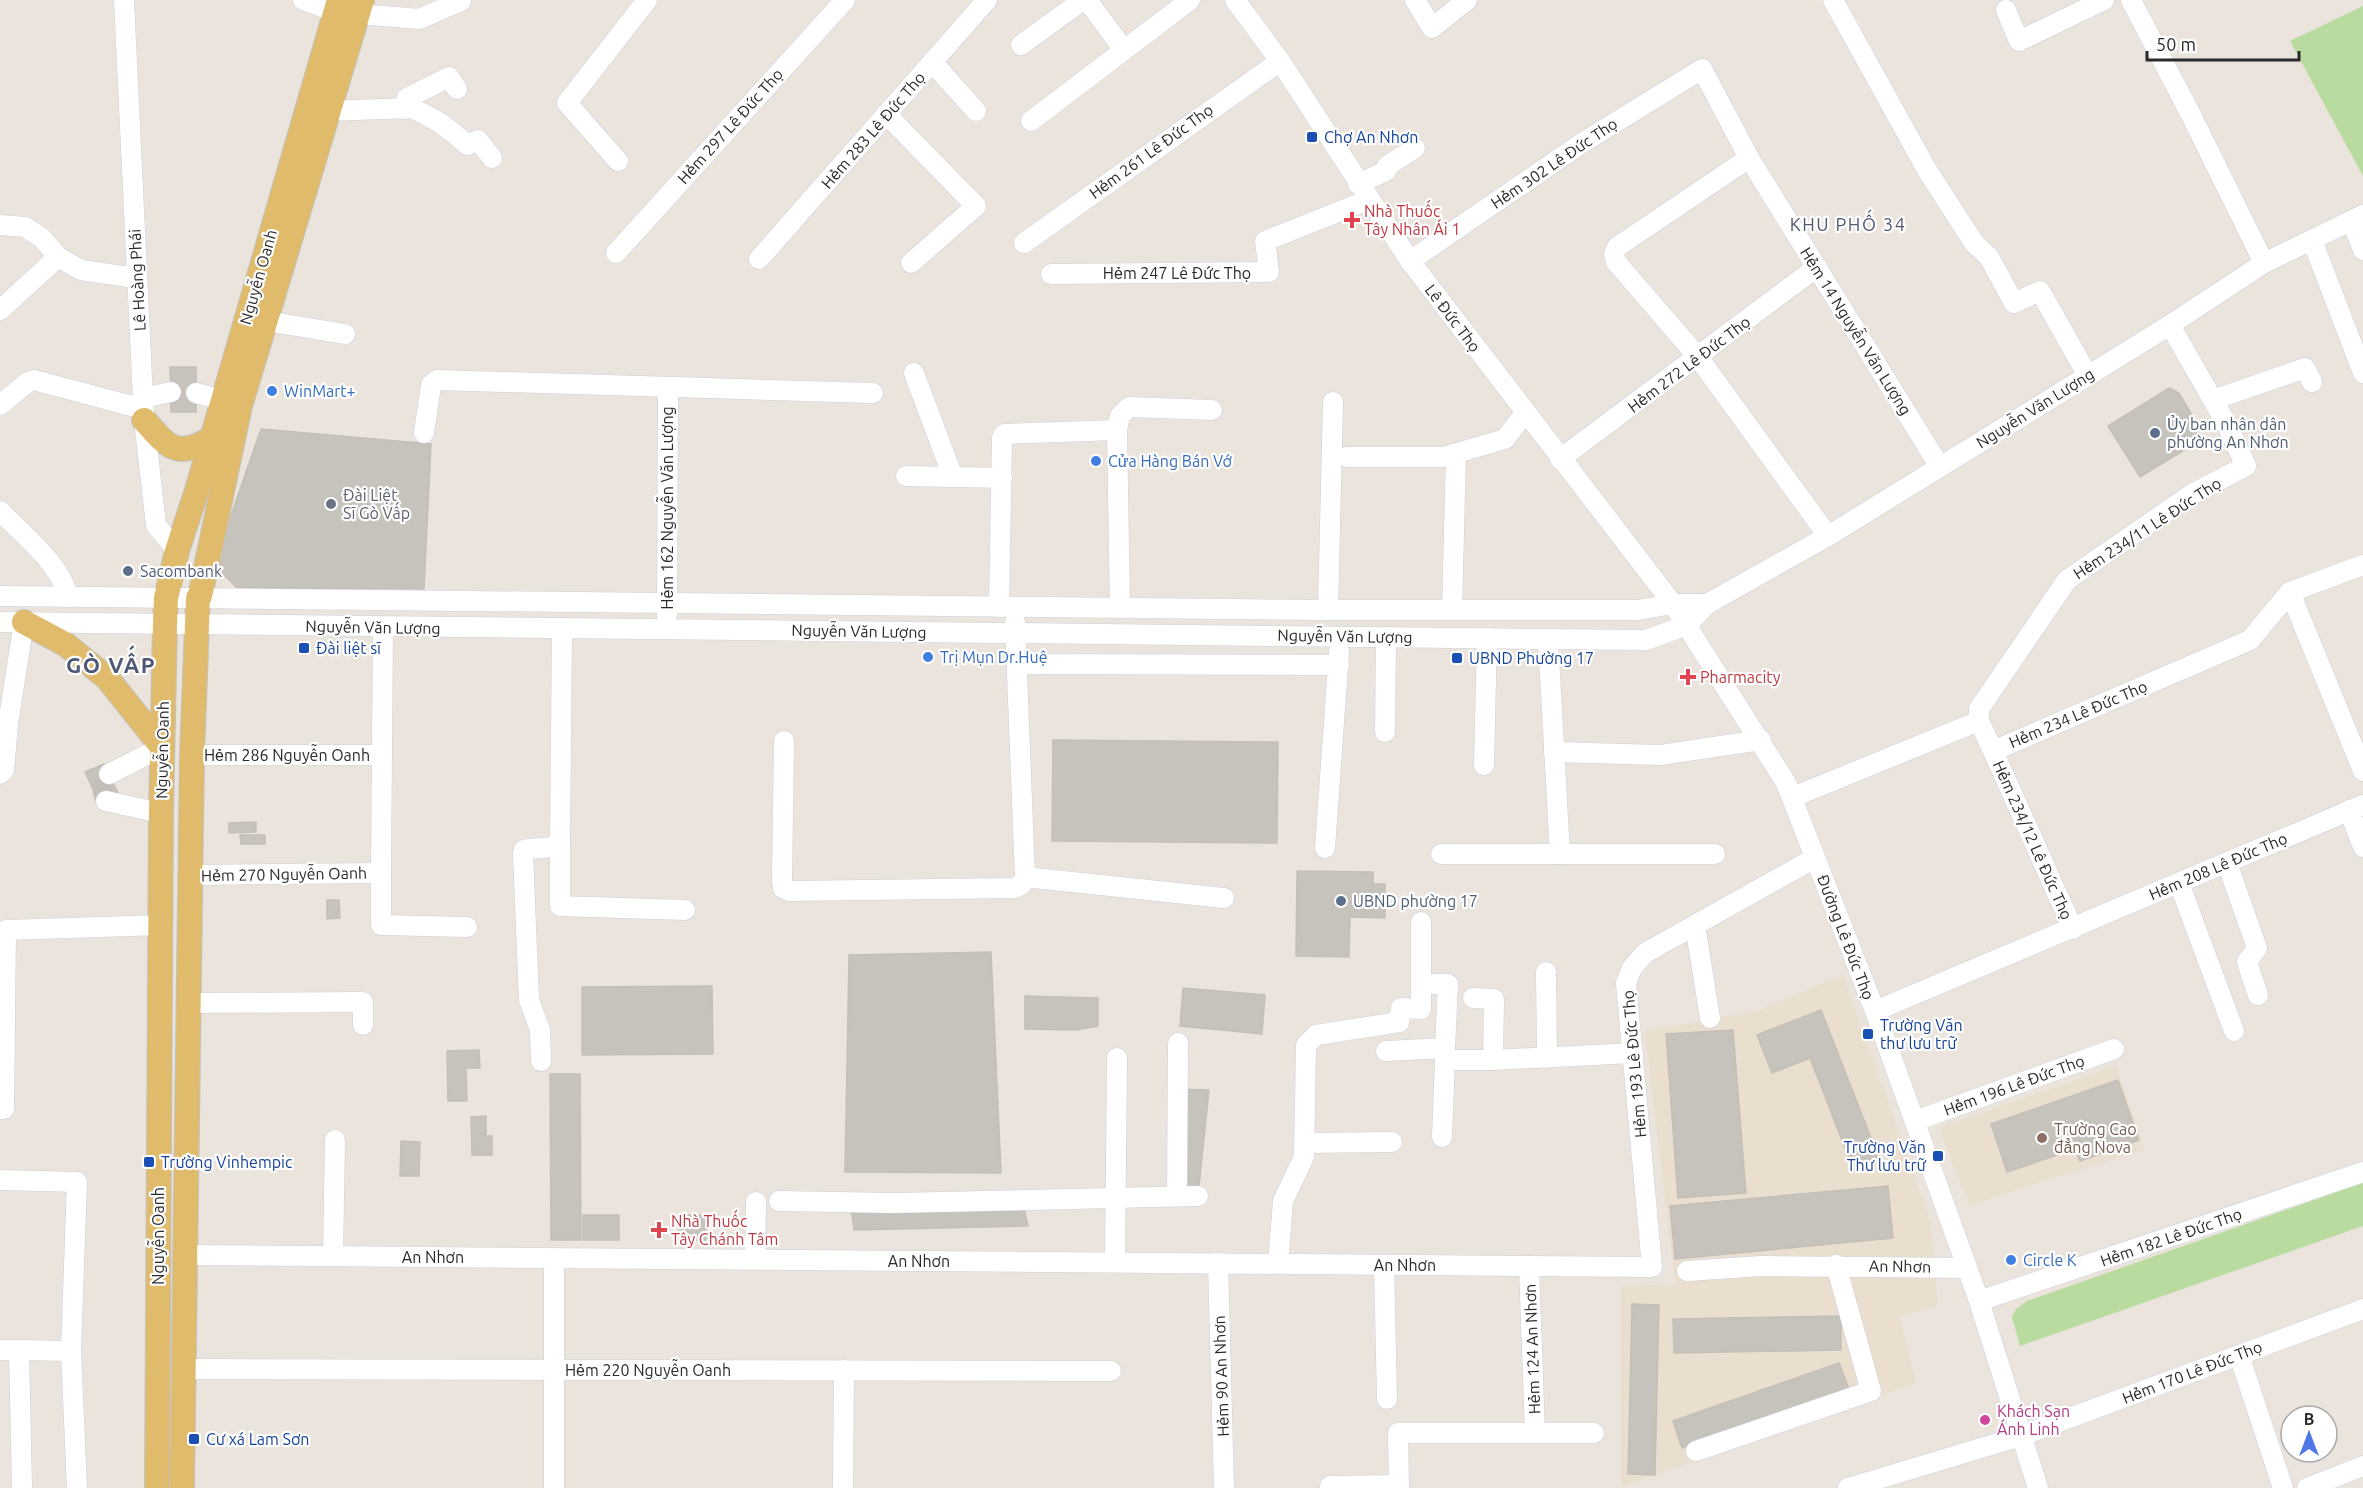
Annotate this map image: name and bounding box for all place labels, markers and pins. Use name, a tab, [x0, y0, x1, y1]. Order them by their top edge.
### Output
place label: Chợ An Nhơn	[1324, 128, 1418, 146]
marker: Chợ An Nhơn	[1305, 130, 1319, 144]
place label: Nhà Thuốc Tây Nhân Ái 1	[1364, 199, 1460, 238]
marker: Nhà Thuốc Tây Nhân Ái 1	[1345, 213, 1359, 227]
place label: WinMart+	[284, 382, 356, 400]
marker: WinMart+	[265, 384, 279, 398]
place label: Ủy ban nhân dân phường An Nhơn	[2167, 415, 2289, 451]
marker: Ủy ban nhân dân phường An Nhơn	[2148, 426, 2162, 440]
place label: Cửa Hàng Bán Vớ	[1108, 452, 1233, 470]
marker: Cửa Hàng Bán Vớ	[1089, 454, 1103, 468]
place label: Đài Liệt Sĩ Gò Vấp	[343, 486, 410, 522]
marker: Đài Liệt Sĩ Gò Vấp	[324, 497, 338, 511]
place label: Sacombank	[140, 562, 222, 580]
marker: Sacombank	[121, 564, 135, 578]
place label: Đài liệt sĩ	[316, 639, 382, 657]
marker: Đài liệt sĩ	[297, 641, 311, 655]
place label: Trị Mụn Dr.Huệ	[940, 648, 1048, 666]
place label: UBND Phường 17	[1469, 649, 1594, 667]
marker: Trị Mụn Dr.Huệ	[921, 650, 935, 664]
marker: UBND Phường 17	[1450, 651, 1464, 665]
place label: Pharmacity	[1700, 668, 1781, 686]
marker: Pharmacity	[1681, 670, 1695, 684]
place label: UBND phường 17	[1353, 892, 1478, 910]
marker: UBND phường 17	[1334, 894, 1348, 908]
place label: Trường Văn thư lưu trữ	[1880, 1016, 1963, 1052]
marker: Trường Văn thư lưu trữ	[1861, 1027, 1875, 1041]
place label: Trường Cao đẳng Nova	[2054, 1120, 2137, 1156]
marker: Trường Cao đẳng Nova	[2035, 1131, 2049, 1145]
place label: Trường Văn Thư lưu trữ	[1843, 1138, 1927, 1174]
marker: Trường Văn Thư lưu trữ	[1931, 1149, 1945, 1163]
place label: Trường Vinhempic	[161, 1153, 293, 1171]
marker: Trường Vinhempic	[142, 1155, 156, 1169]
place label: Nhà Thuốc Tây Chánh Tâm	[671, 1209, 778, 1248]
marker: Nhà Thuốc Tây Chánh Tâm	[652, 1223, 666, 1237]
place label: Circle K	[2023, 1251, 2077, 1269]
marker: Circle K	[2004, 1253, 2018, 1267]
place label: Khách Sạn Ánh Linh	[1997, 1402, 2070, 1438]
marker: Khách Sạn Ánh Linh	[1978, 1413, 1992, 1427]
place label: Cư xá Lam Sơn	[206, 1430, 309, 1448]
marker: Cư xá Lam Sơn	[187, 1432, 201, 1446]

